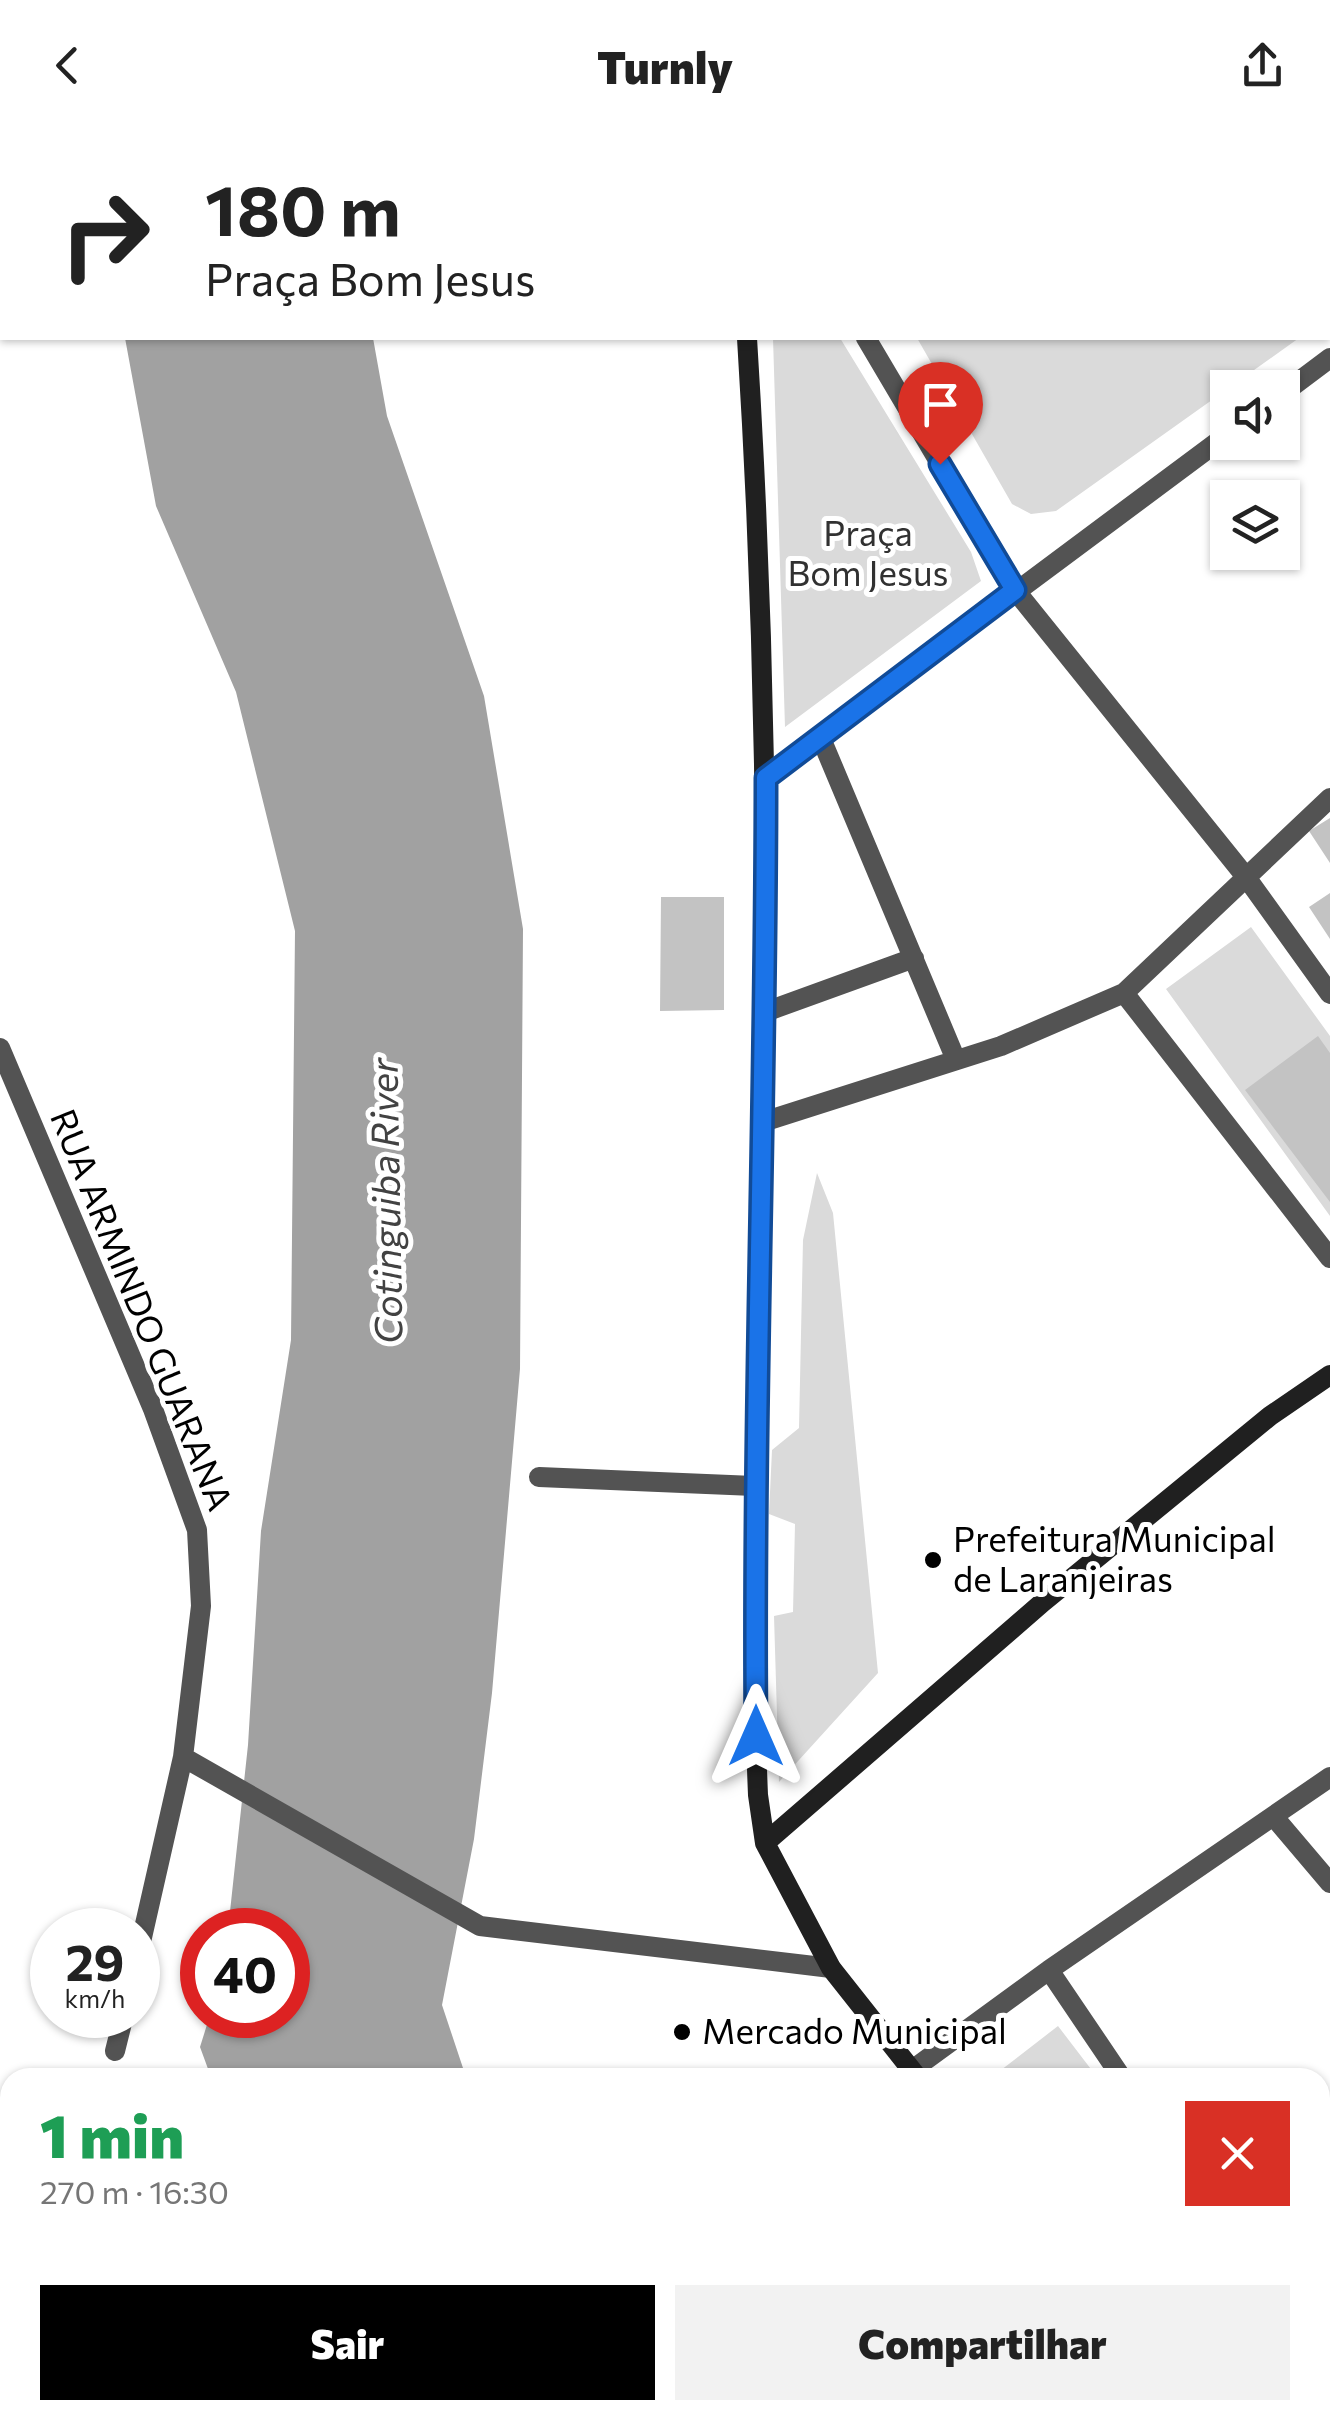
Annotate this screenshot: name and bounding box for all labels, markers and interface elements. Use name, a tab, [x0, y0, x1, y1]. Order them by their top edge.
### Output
icon: back	[40, 38, 95, 93]
text: Turnly	[597, 38, 733, 93]
icon: share	[1235, 38, 1290, 93]
text: 180 m	[205, 165, 401, 250]
icon: right	[40, 170, 170, 300]
text: Praça Bom Jesus	[205, 250, 535, 305]
pin	[898, 362, 983, 465]
map controls	[1210, 370, 1300, 570]
button: sound	[1210, 370, 1300, 460]
icon: arrive	[913, 377, 968, 432]
button: layers	[1210, 480, 1300, 570]
park label: Praça Bom Jesus	[788, 510, 948, 593]
water label: Cotinguiba River	[358, 1056, 410, 1344]
street label: RUA ARMINDO GUARANA	[43, 1102, 244, 1516]
place label: Prefeitura Municipal de Laranjeiras	[953, 1516, 1276, 1599]
marker: Prefeitura Municipal de Laranjeiras	[922, 1549, 944, 1571]
position arrow	[704, 1684, 808, 1788]
speed limit sign: 40	[180, 1908, 310, 2038]
text: 29	[65, 1930, 124, 1991]
text: km/h	[65, 1983, 125, 2013]
place label: Mercado Municipal	[702, 2008, 1007, 2051]
marker: Mercado Municipal	[671, 2021, 693, 2043]
text: 1 min	[40, 2097, 184, 2170]
button: close	[1185, 2101, 1290, 2206]
text: 270 m · 16:30	[40, 2171, 229, 2211]
button: Sair	[40, 2285, 655, 2400]
button: Compartilhar	[675, 2285, 1290, 2400]

